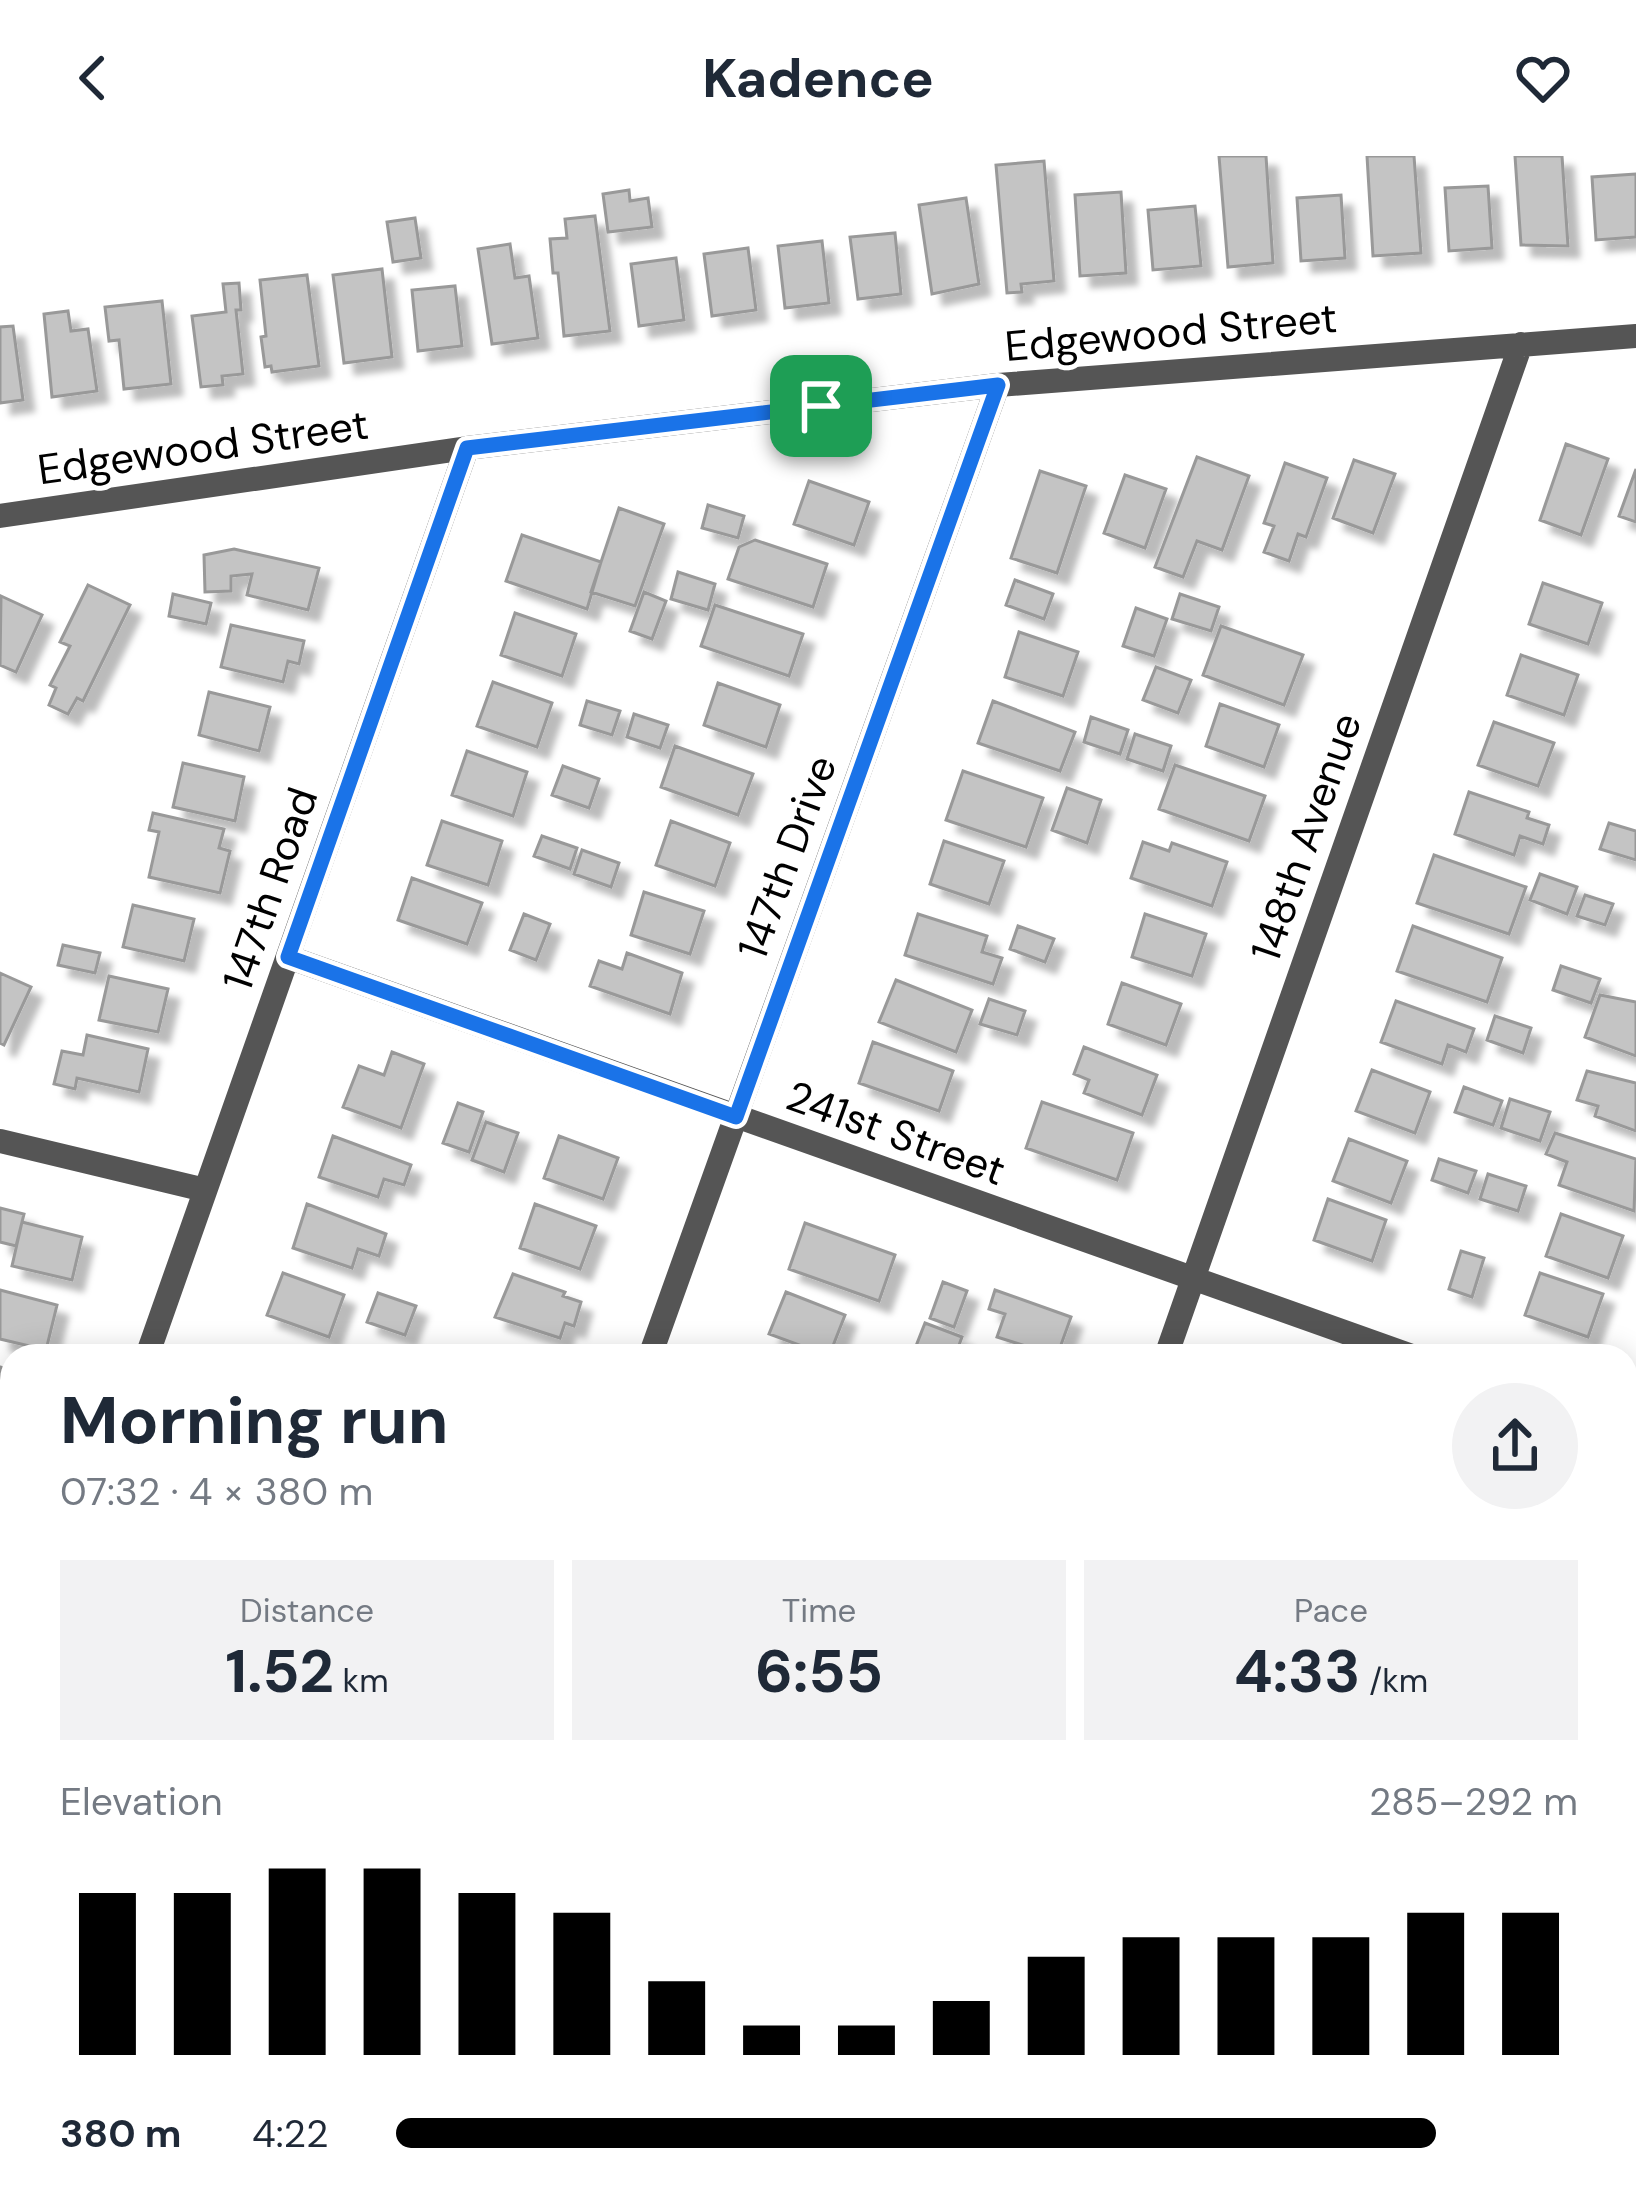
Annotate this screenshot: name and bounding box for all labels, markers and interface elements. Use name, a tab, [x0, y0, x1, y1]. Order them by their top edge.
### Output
text: Kadence	[702, 43, 934, 114]
icon: back	[60, 45, 126, 111]
icon: heart	[1510, 45, 1576, 111]
street label: Edgewood Street	[1003, 290, 1339, 374]
pin	[770, 355, 872, 457]
icon: arrive	[788, 373, 854, 439]
street label: Edgewood Street	[34, 397, 372, 497]
street label: 148th Avenue	[1238, 706, 1374, 968]
street label: 147th Drive	[725, 748, 849, 966]
street label: 147th Road	[210, 780, 330, 998]
street label: 241st Street	[779, 1068, 1013, 1198]
text: Morning run	[60, 1378, 448, 1463]
button: share	[1452, 1383, 1578, 1509]
text: 07:32 · 4 × 380 m	[60, 1466, 373, 1517]
text: Distance	[240, 1589, 374, 1632]
text: Time	[782, 1589, 856, 1632]
text: Pace	[1294, 1589, 1368, 1632]
text: 1.52	[225, 1632, 334, 1711]
text: 6:55	[755, 1632, 883, 1711]
text: 4:33	[1234, 1632, 1360, 1711]
text: km	[334, 1659, 389, 1702]
text: /km	[1360, 1659, 1428, 1702]
text: Elevation	[60, 1776, 223, 1827]
text: 285–292 m	[1369, 1776, 1578, 1827]
text: 380 m	[60, 2108, 182, 2159]
text: 4:22	[252, 2108, 328, 2159]

